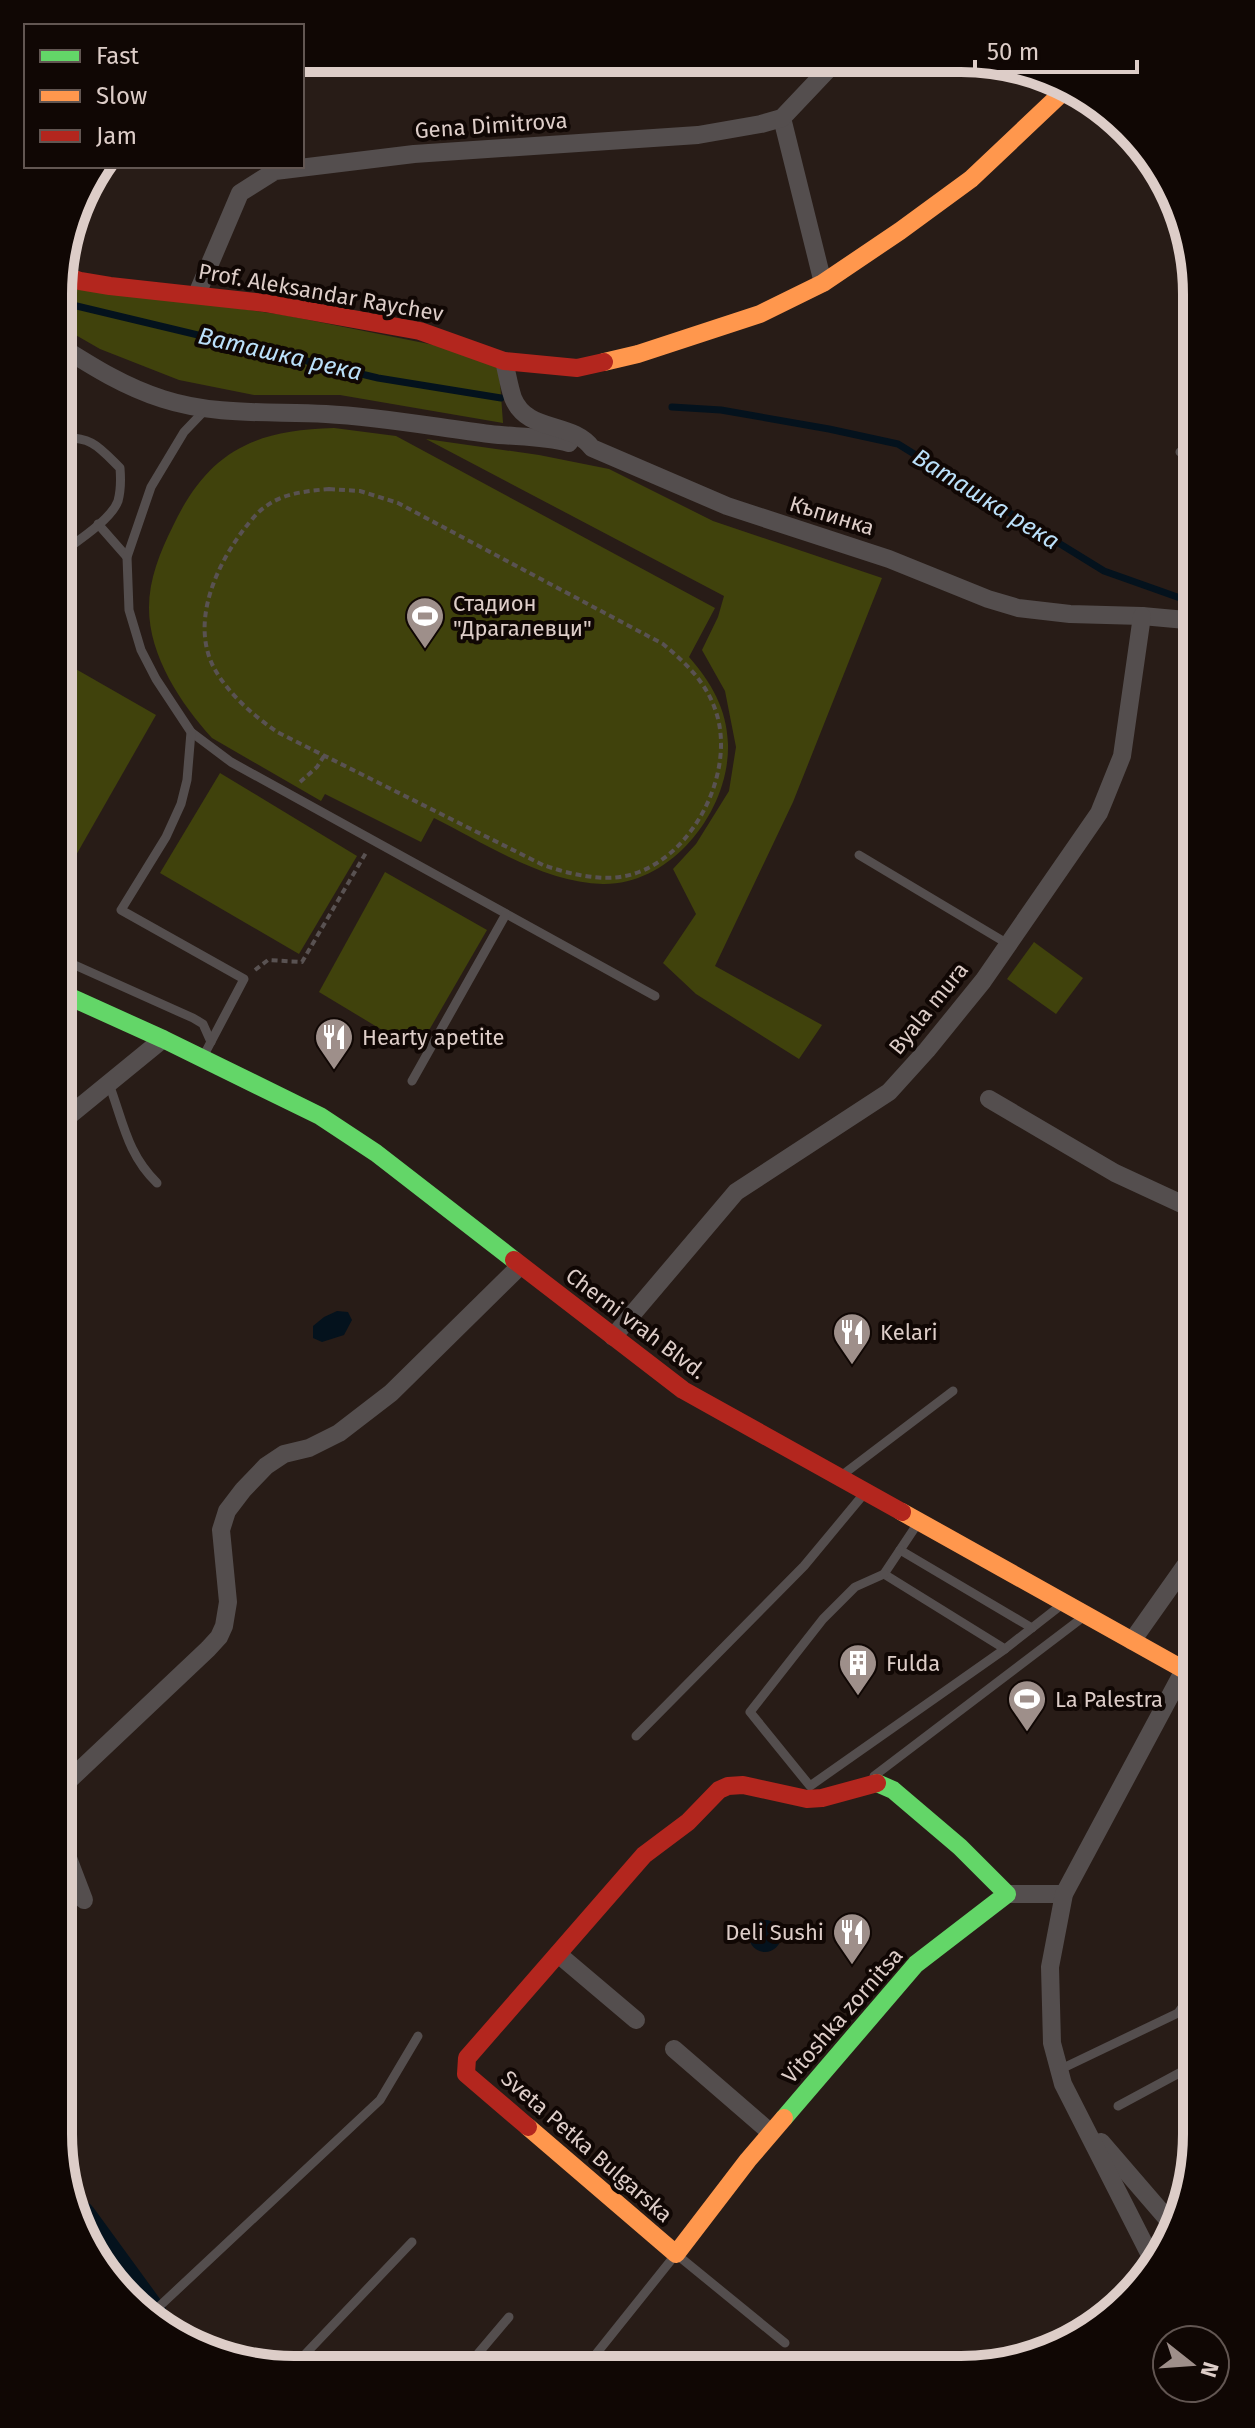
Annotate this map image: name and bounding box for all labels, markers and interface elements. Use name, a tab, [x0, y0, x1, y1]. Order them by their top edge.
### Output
legend	[24, 24, 304, 168]
scale bar	[975, 24, 1137, 74]
text: 50 m	[987, 38, 1039, 66]
text: Fast	[96, 42, 139, 70]
text: Slow	[96, 82, 147, 110]
street label: Gena Dimitrova	[414, 107, 568, 144]
text: Jam	[96, 122, 137, 150]
street label: Prof. Aleksandar Raychev	[196, 258, 446, 327]
water label: Ваташка река	[195, 322, 365, 386]
water label: Ваташка река	[908, 443, 1064, 555]
street label: Къпинка	[786, 490, 878, 541]
place label: Стадион "Драгалевци"	[453, 590, 592, 642]
sports icon: Стадион "Драгалевци"	[404, 595, 446, 650]
street label: Byala mura	[883, 957, 974, 1060]
restaurant icon: Hearty apetite	[313, 1016, 355, 1071]
place label: Hearty apetite	[362, 1024, 504, 1051]
street label: Cherni vrah Blvd.	[560, 1262, 711, 1385]
restaurant icon: Kelari	[831, 1311, 873, 1366]
place label: Kelari	[880, 1319, 938, 1346]
building icon: Fulda	[837, 1642, 879, 1697]
place label: Fulda	[886, 1650, 940, 1677]
sports icon: La Palestra	[1006, 1678, 1048, 1733]
place label: La Palestra	[1055, 1686, 1163, 1713]
restaurant icon: Deli Sushi	[831, 1911, 873, 1966]
place label: Deli Sushi	[725, 1919, 824, 1946]
street label: Vitoshka zornitsa	[776, 1942, 909, 2089]
street label: Sveta Petka Bulgarska	[496, 2065, 678, 2228]
north arrow	[1151, 2324, 1231, 2404]
text: N	[1195, 2359, 1225, 2381]

